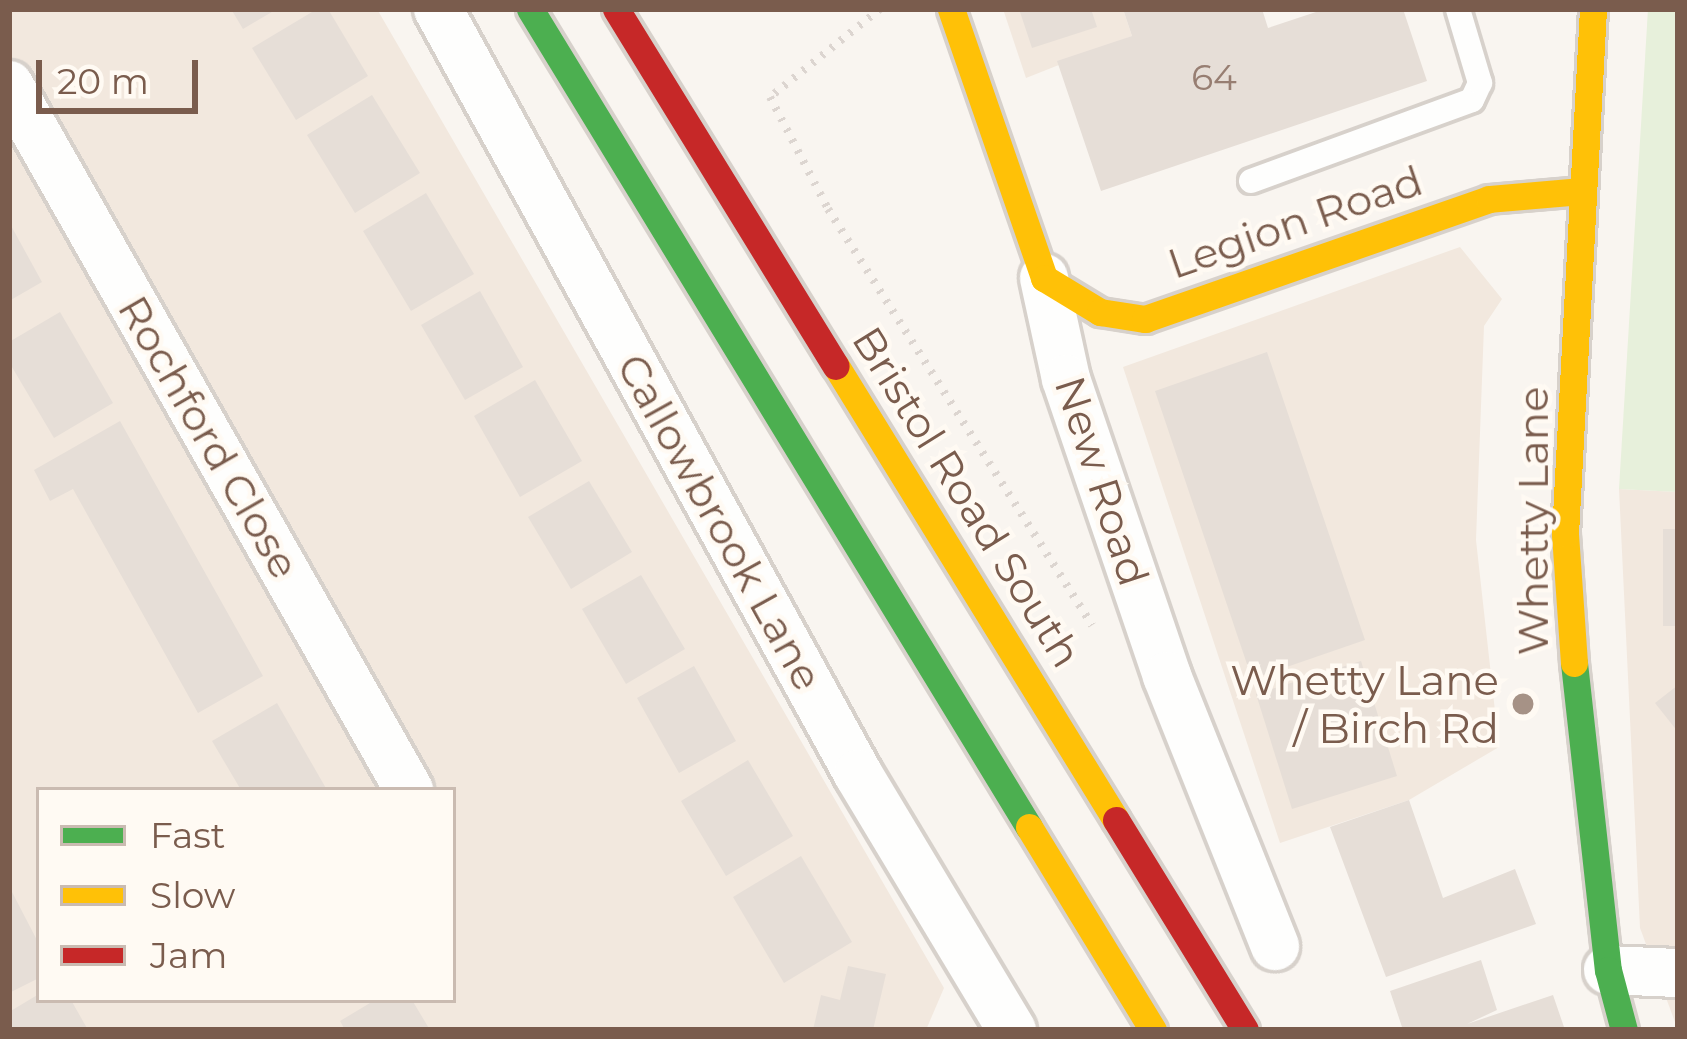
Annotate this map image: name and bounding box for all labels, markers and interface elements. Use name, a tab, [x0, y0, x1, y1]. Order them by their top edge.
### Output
scale bar	[42, 36, 204, 110]
house number: 64	[1191, 56, 1237, 100]
text: 20 m	[57, 59, 149, 103]
street label: Legion Road	[1161, 155, 1429, 289]
street label: Rochford Close	[108, 287, 310, 587]
street label: Bristol Road South	[842, 318, 1092, 676]
street label: Callowbrook Lane	[607, 345, 833, 699]
street label: New Road	[1045, 370, 1159, 592]
street label: Whetty Lane	[1508, 387, 1558, 655]
place label: Whetty Lane / Birch Rd	[1230, 655, 1499, 754]
marker: Whetty Lane / Birch Rd	[1510, 691, 1536, 717]
legend	[36, 787, 456, 1003]
text: Fast	[150, 813, 225, 857]
text: Slow	[150, 873, 236, 917]
text: Jam	[150, 933, 227, 977]

